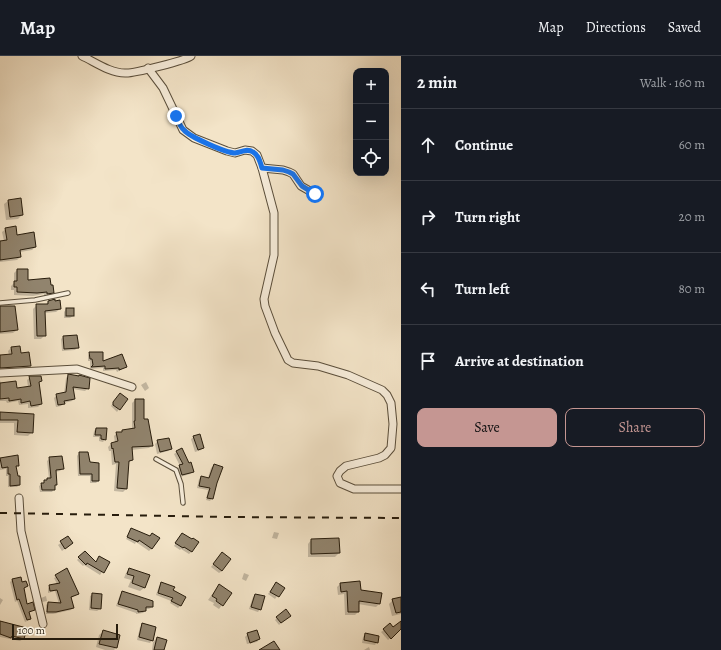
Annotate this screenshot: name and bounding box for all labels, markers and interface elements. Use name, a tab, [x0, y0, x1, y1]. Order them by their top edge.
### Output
text: Map	[20, 15, 55, 41]
text: Map	[538, 18, 564, 37]
text: Directions	[586, 18, 646, 37]
text: Saved	[668, 18, 701, 37]
map controls	[353, 68, 389, 176]
button: +	[353, 68, 389, 104]
text: 2 min	[417, 71, 457, 94]
text: Walk · 160 m	[640, 74, 705, 91]
button: −	[353, 104, 389, 140]
route end	[167, 107, 185, 125]
icon: ahead	[417, 134, 439, 156]
text: Continue	[455, 135, 513, 155]
text: 60 m	[679, 136, 705, 153]
button: locate	[353, 140, 389, 176]
route start	[306, 185, 324, 203]
icon: right	[417, 206, 439, 228]
text: Turn right	[455, 207, 520, 227]
text: 20 m	[679, 208, 705, 225]
icon: left	[417, 278, 439, 300]
text: Turn left	[455, 279, 510, 299]
text: 80 m	[678, 280, 705, 297]
icon: arrive	[417, 350, 439, 372]
text: Arrive at destination	[455, 351, 584, 371]
button: Save	[417, 408, 557, 447]
button: Share	[565, 408, 705, 447]
scale bar	[12, 622, 118, 641]
text: 100 m	[18, 623, 45, 638]

